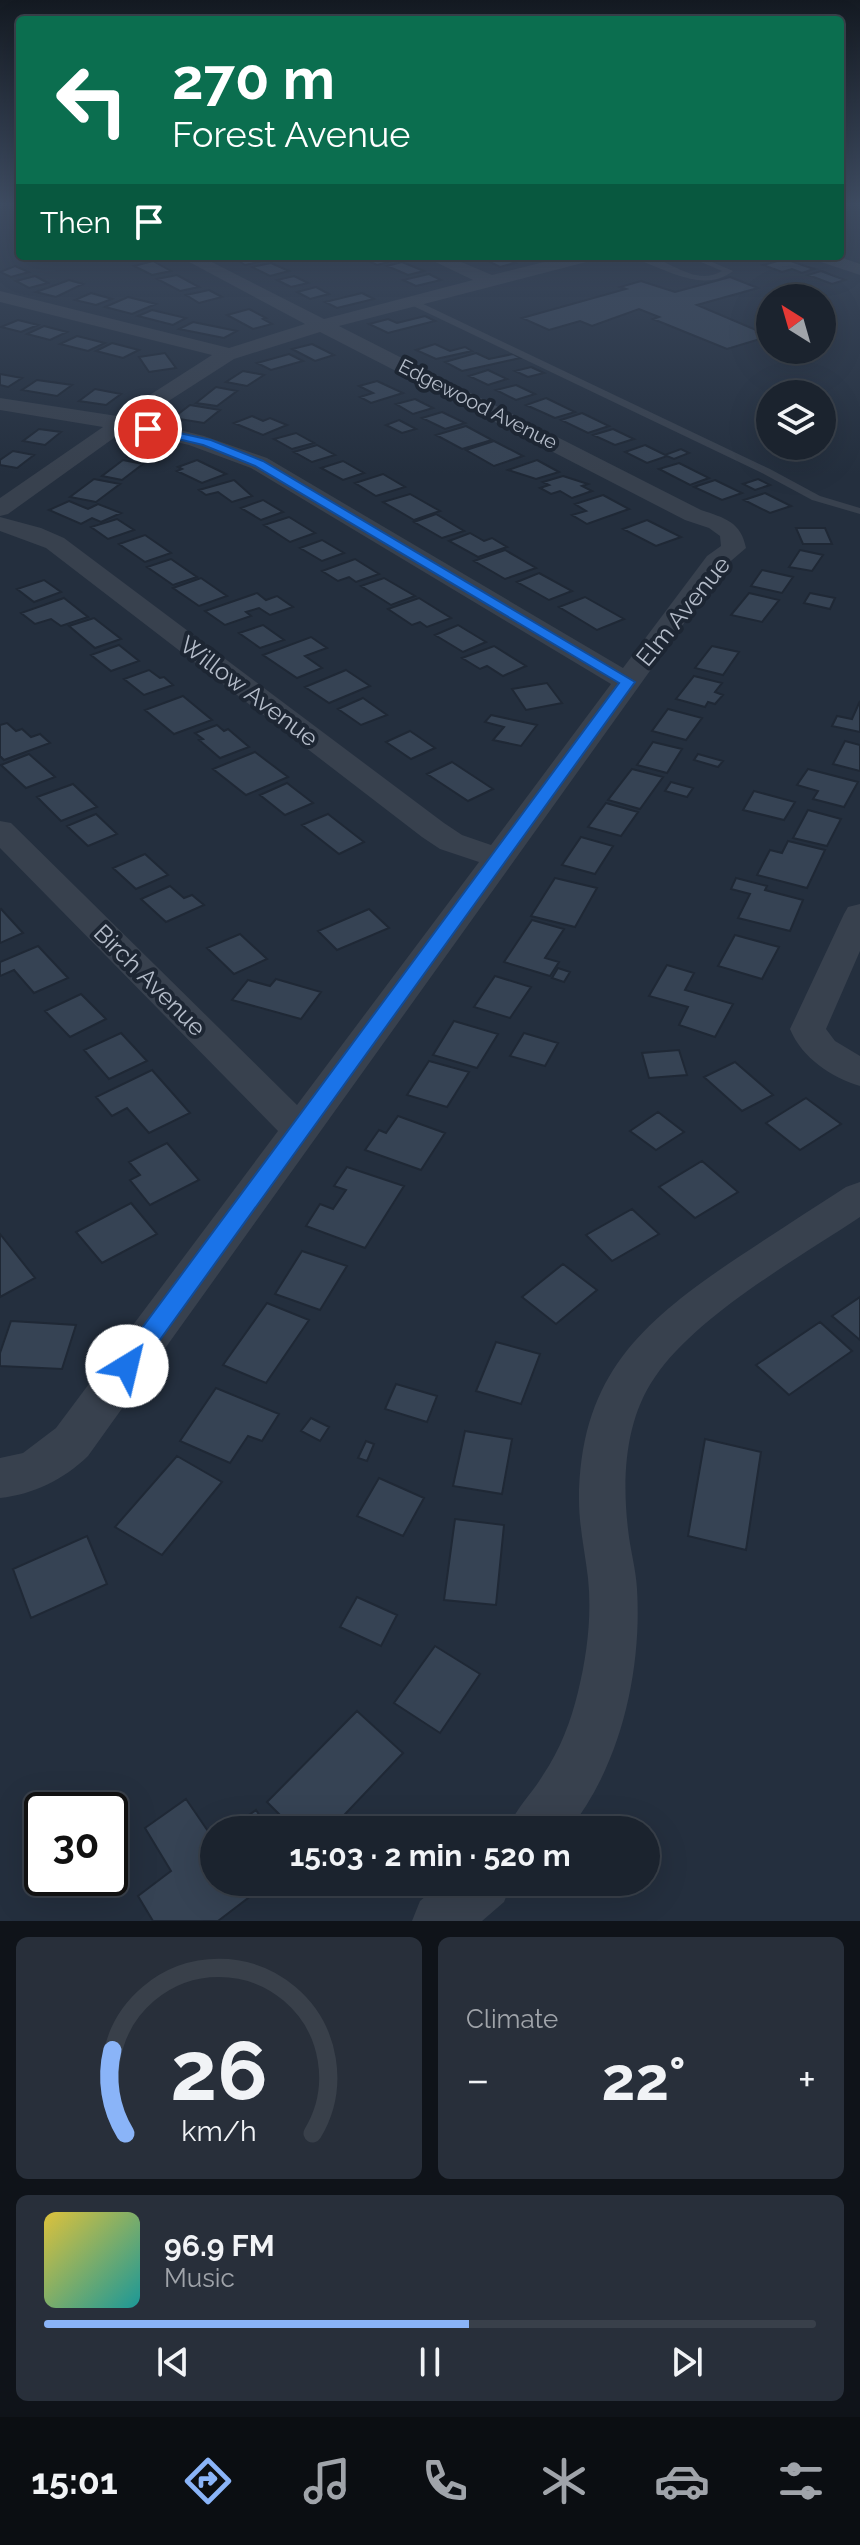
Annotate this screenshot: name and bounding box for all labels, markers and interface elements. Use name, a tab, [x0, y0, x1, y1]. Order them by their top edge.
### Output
text: 270 m	[172, 46, 335, 112]
icon: left	[40, 48, 144, 152]
text: Forest Avenue	[172, 113, 410, 155]
icon: arrive	[127, 200, 171, 244]
text: Then	[40, 205, 111, 240]
north arrow	[756, 284, 836, 364]
map controls	[756, 284, 836, 460]
street label: Edgewood Avenue	[395, 354, 562, 455]
button: layers	[756, 380, 836, 460]
pin	[114, 395, 182, 463]
icon: arrive	[126, 407, 170, 451]
street label: Elm Avenue	[630, 550, 736, 672]
street label: Willow Avenue	[174, 630, 324, 752]
street label: Birch Avenue	[88, 918, 212, 1042]
position arrow	[85, 1324, 169, 1408]
speed limit sign: 30	[24, 1792, 128, 1896]
text: 15:03 · 2 min · 520 m	[289, 1838, 571, 1873]
text: Climate	[466, 2004, 558, 2034]
text: 26	[170, 2022, 268, 2119]
text: 22°	[602, 2044, 686, 2114]
text: −	[466, 2054, 490, 2105]
text: +	[798, 2054, 816, 2105]
text: km/h	[181, 2114, 257, 2148]
text: 96.9 FM	[164, 2228, 275, 2263]
text: Music	[164, 2263, 235, 2293]
icon: previous	[151, 2340, 195, 2384]
icon: pause	[408, 2340, 452, 2384]
icon: next	[665, 2340, 709, 2384]
icon: directions	[180, 2453, 236, 2509]
icon: music	[299, 2453, 355, 2509]
icon: phone	[417, 2453, 473, 2509]
icon: climate	[536, 2453, 592, 2509]
icon: car	[654, 2453, 710, 2509]
icon: filters	[773, 2453, 829, 2509]
text: 15:01	[31, 2460, 118, 2502]

